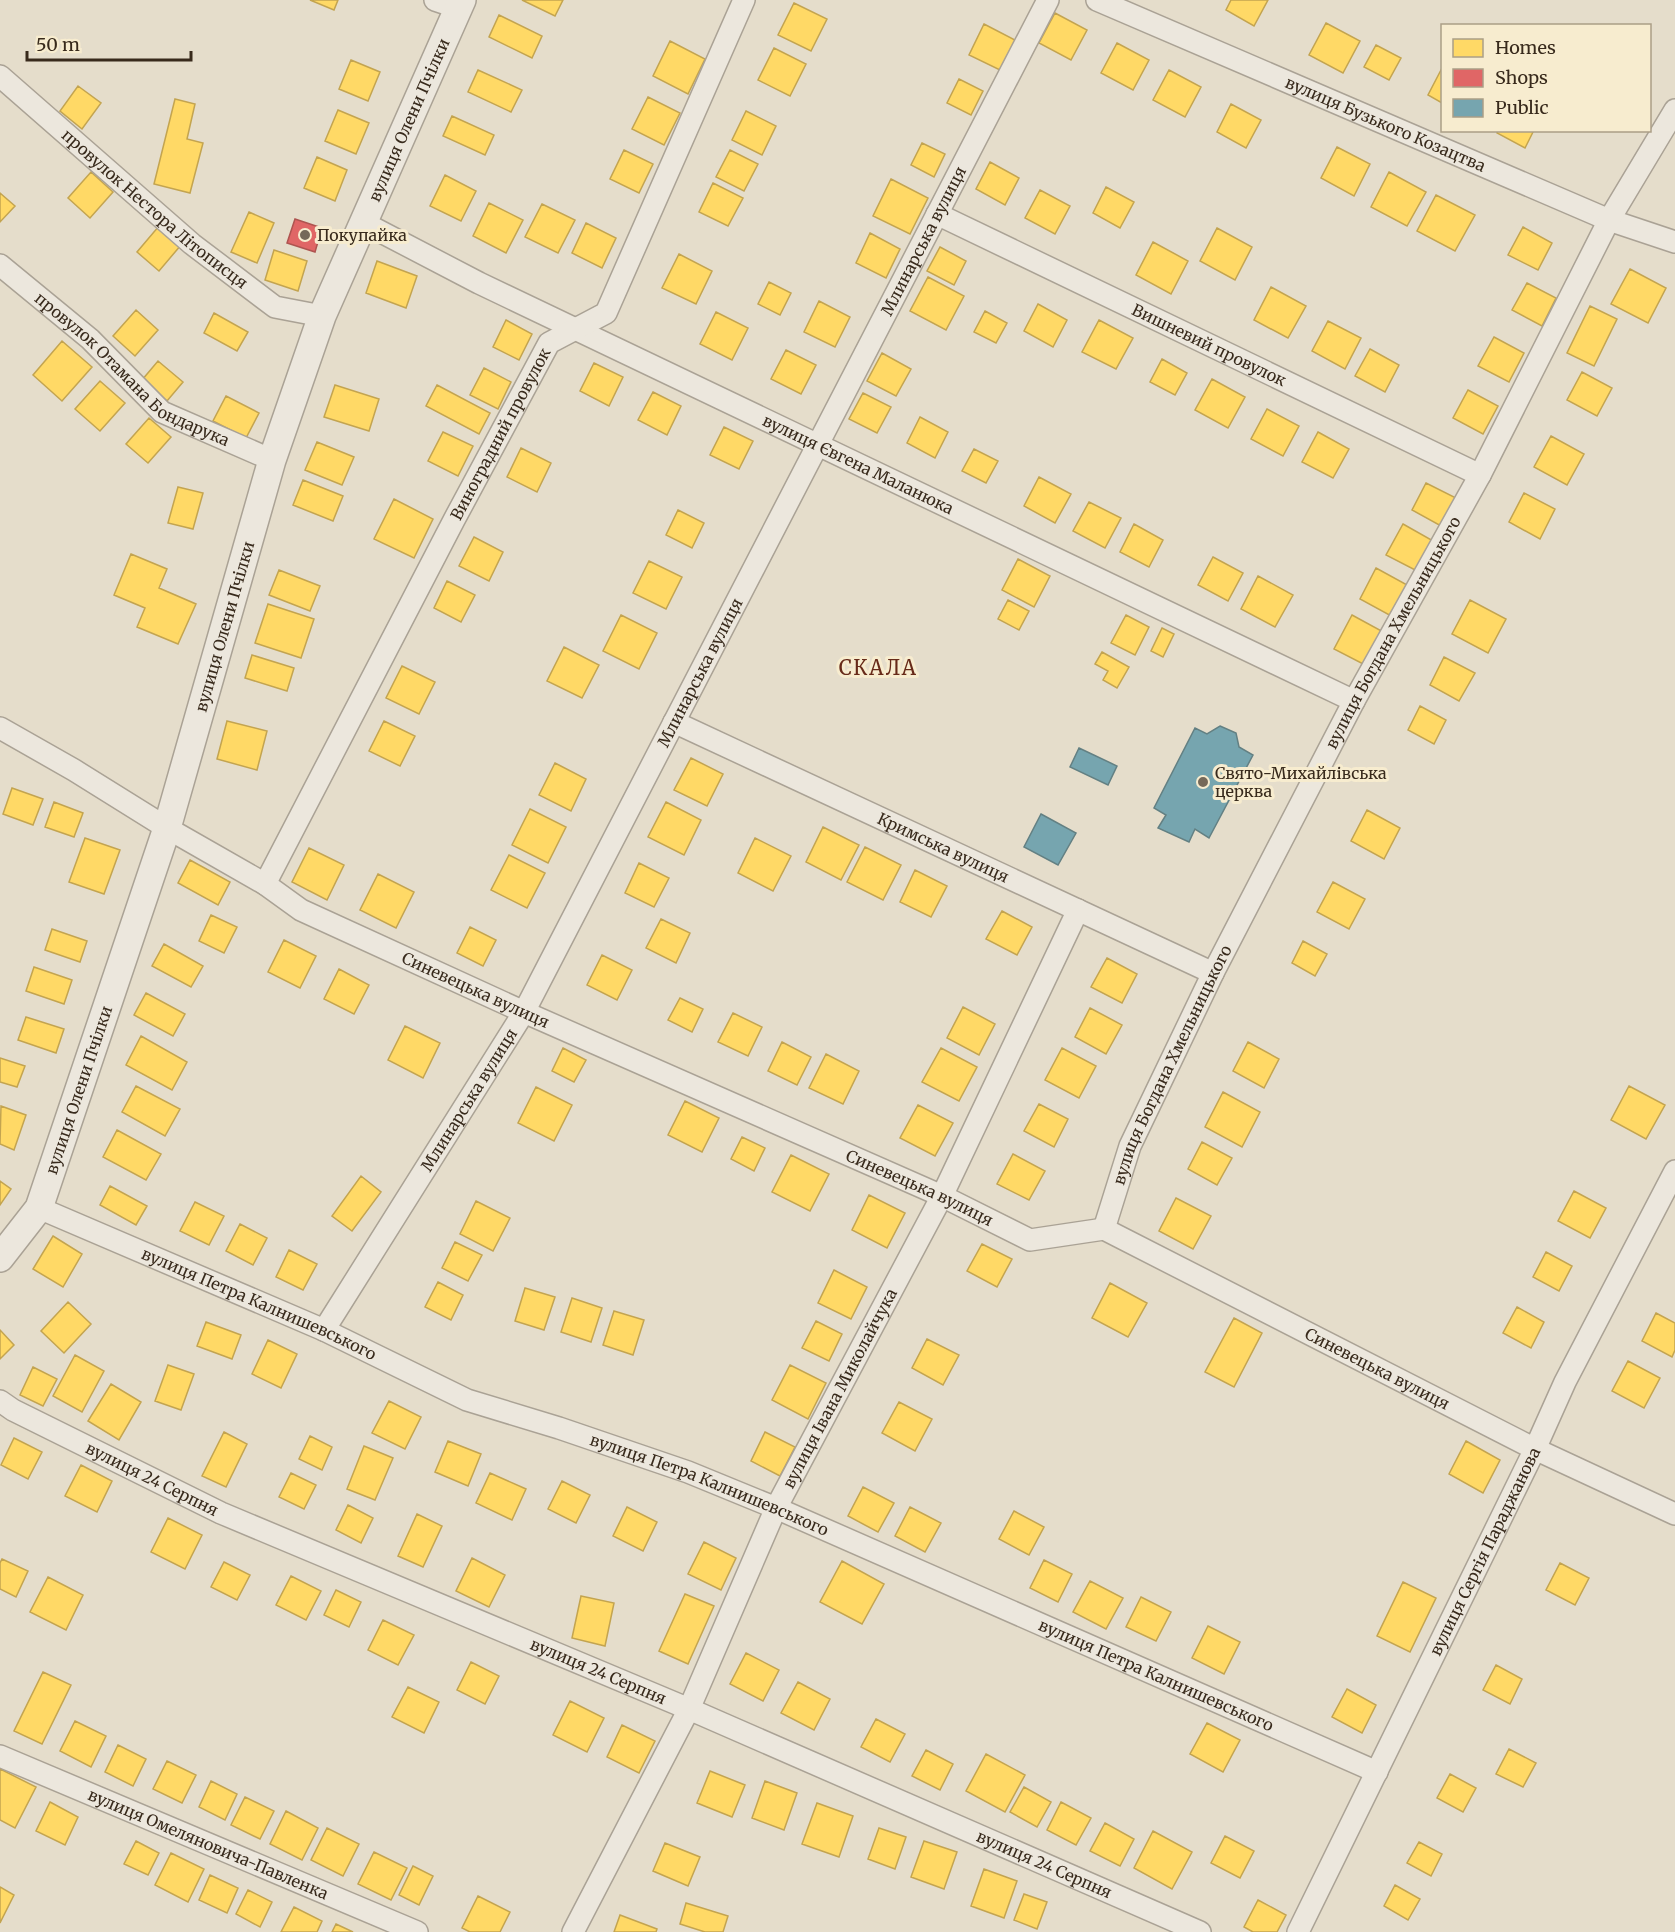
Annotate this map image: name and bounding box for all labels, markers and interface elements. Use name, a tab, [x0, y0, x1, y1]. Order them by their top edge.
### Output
scale bar	[27, 24, 190, 62]
legend	[1441, 24, 1651, 132]
text: 50 m	[36, 33, 80, 56]
street label: вулиця Олени Пчілки	[364, 35, 454, 205]
text: Homes	[1495, 36, 1556, 59]
text: Shops	[1495, 66, 1548, 89]
street label: вулиця Бузького Козацтва	[1282, 72, 1489, 176]
text: Public	[1495, 96, 1549, 119]
street label: провулок Нестора Літописця	[58, 125, 252, 293]
street label: Млинарська вулиця	[876, 163, 970, 319]
place label: Покупайка	[317, 225, 407, 245]
marker: Покупайка	[298, 228, 312, 242]
street label: провулок Отамана Бондарука	[31, 288, 233, 450]
street label: Вишневий провулок	[1129, 299, 1290, 390]
street label: Виноградний провулок	[446, 344, 555, 523]
street label: вулиця Євгена Маланюка	[759, 410, 957, 518]
street label: вулиця Богдана Хмельницького	[1321, 513, 1465, 752]
street label: вулиця Олени Пчілки	[191, 539, 258, 714]
street label: Млинарська вулиця	[653, 595, 747, 750]
district label: СКАЛА	[839, 655, 917, 680]
place label: Свято-Михайлівська церква	[1215, 763, 1387, 801]
marker: Свято-Михайлівська церква	[1196, 775, 1210, 789]
street label: Кримська вулиця	[874, 808, 1012, 887]
street label: вулиця Богдана Хмельницького	[1108, 942, 1236, 1187]
street label: Синевецька вулиця	[399, 948, 552, 1032]
street label: вулиця Олени Пчілки	[41, 1003, 116, 1177]
street label: Млинарська вулиця	[416, 1025, 521, 1175]
street label: Синевецька вулиця	[843, 1145, 997, 1230]
street label: вулиця Петра Калнишевського	[139, 1243, 380, 1364]
street label: вулиця Івана Миколайчука	[778, 1284, 901, 1492]
street label: Синевецька вулиця	[1302, 1323, 1453, 1414]
street label: вулиця Петра Калнишевського	[587, 1429, 832, 1540]
street label: вулиця 24 Серпня	[82, 1438, 222, 1520]
street label: вулиця Сергія Параджанова	[1425, 1444, 1544, 1659]
street label: вулиця Петра Калнишевського	[1036, 1615, 1277, 1735]
street label: вулиця 24 Серпня	[527, 1634, 669, 1708]
street label: вулиця Омеляновича-Павленка	[85, 1784, 332, 1904]
street label: вулиця 24 Серпня	[974, 1826, 1115, 1902]

